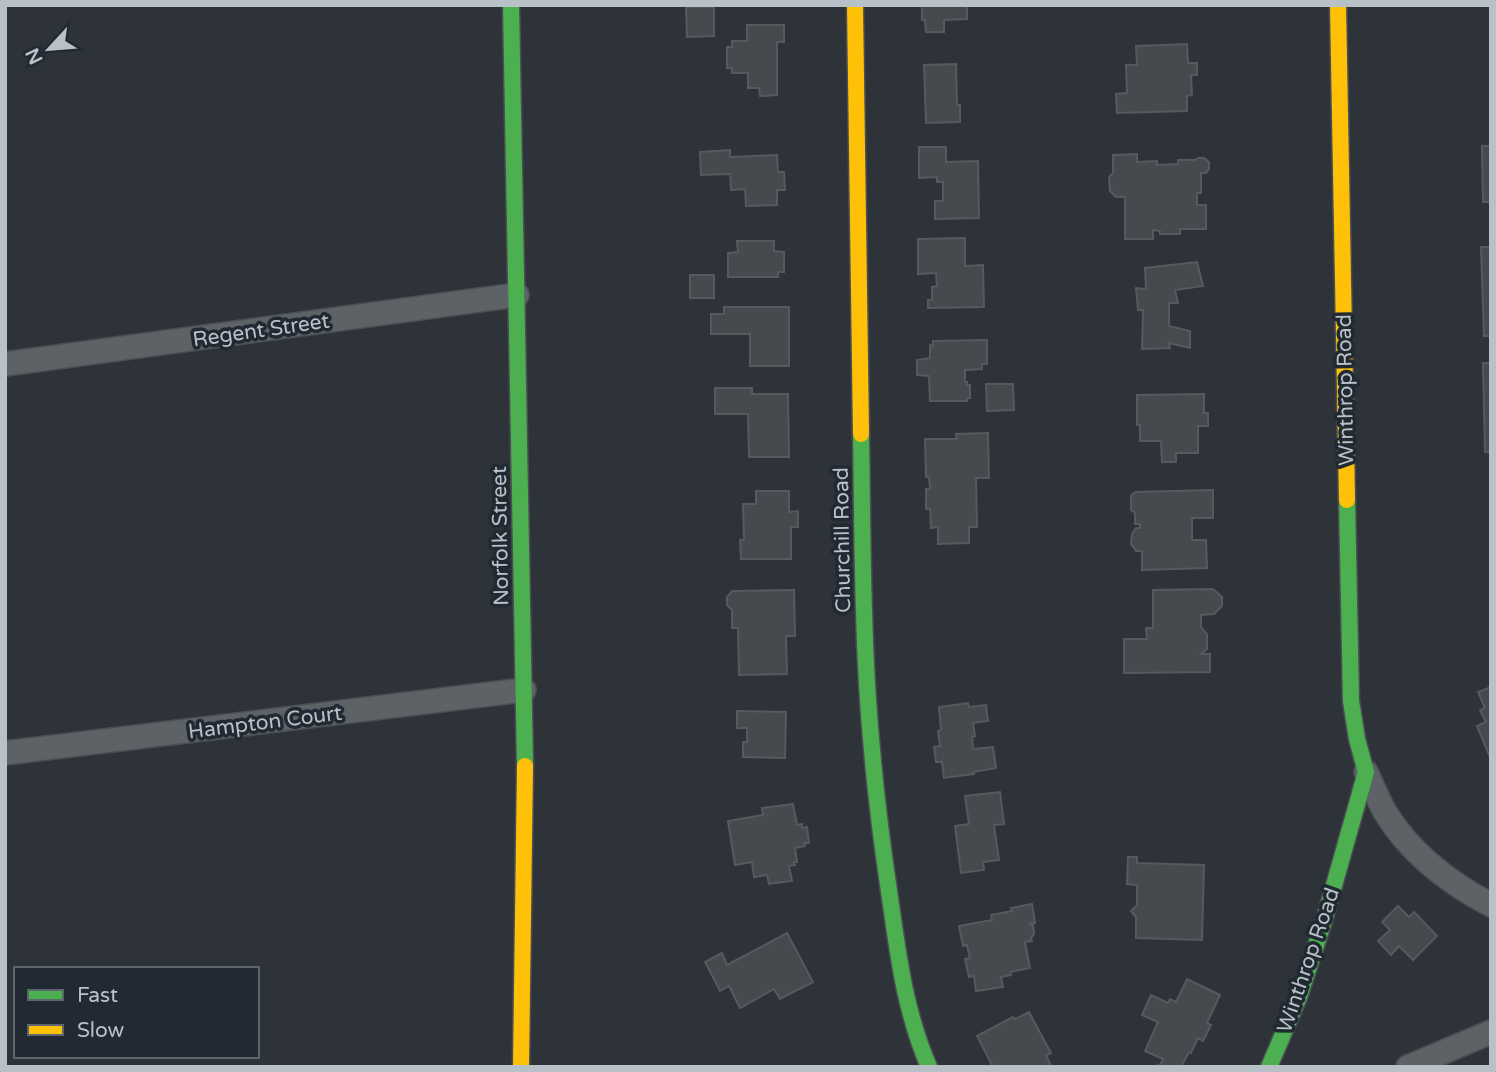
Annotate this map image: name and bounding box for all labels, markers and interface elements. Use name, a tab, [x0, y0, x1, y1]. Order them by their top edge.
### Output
north arrow	[14, 14, 84, 84]
text: N	[21, 44, 48, 68]
street label: Regent Street	[191, 309, 331, 352]
street label: Winthrop Road	[1332, 314, 1359, 466]
street label: Norfolk Street	[487, 466, 514, 606]
street label: Churchill Road	[829, 467, 856, 613]
street label: Hampton Court	[187, 701, 343, 744]
street label: Winthrop Road	[1272, 884, 1345, 1036]
legend	[14, 967, 259, 1058]
text: Fast	[77, 983, 118, 1008]
text: Slow	[77, 1018, 125, 1043]

